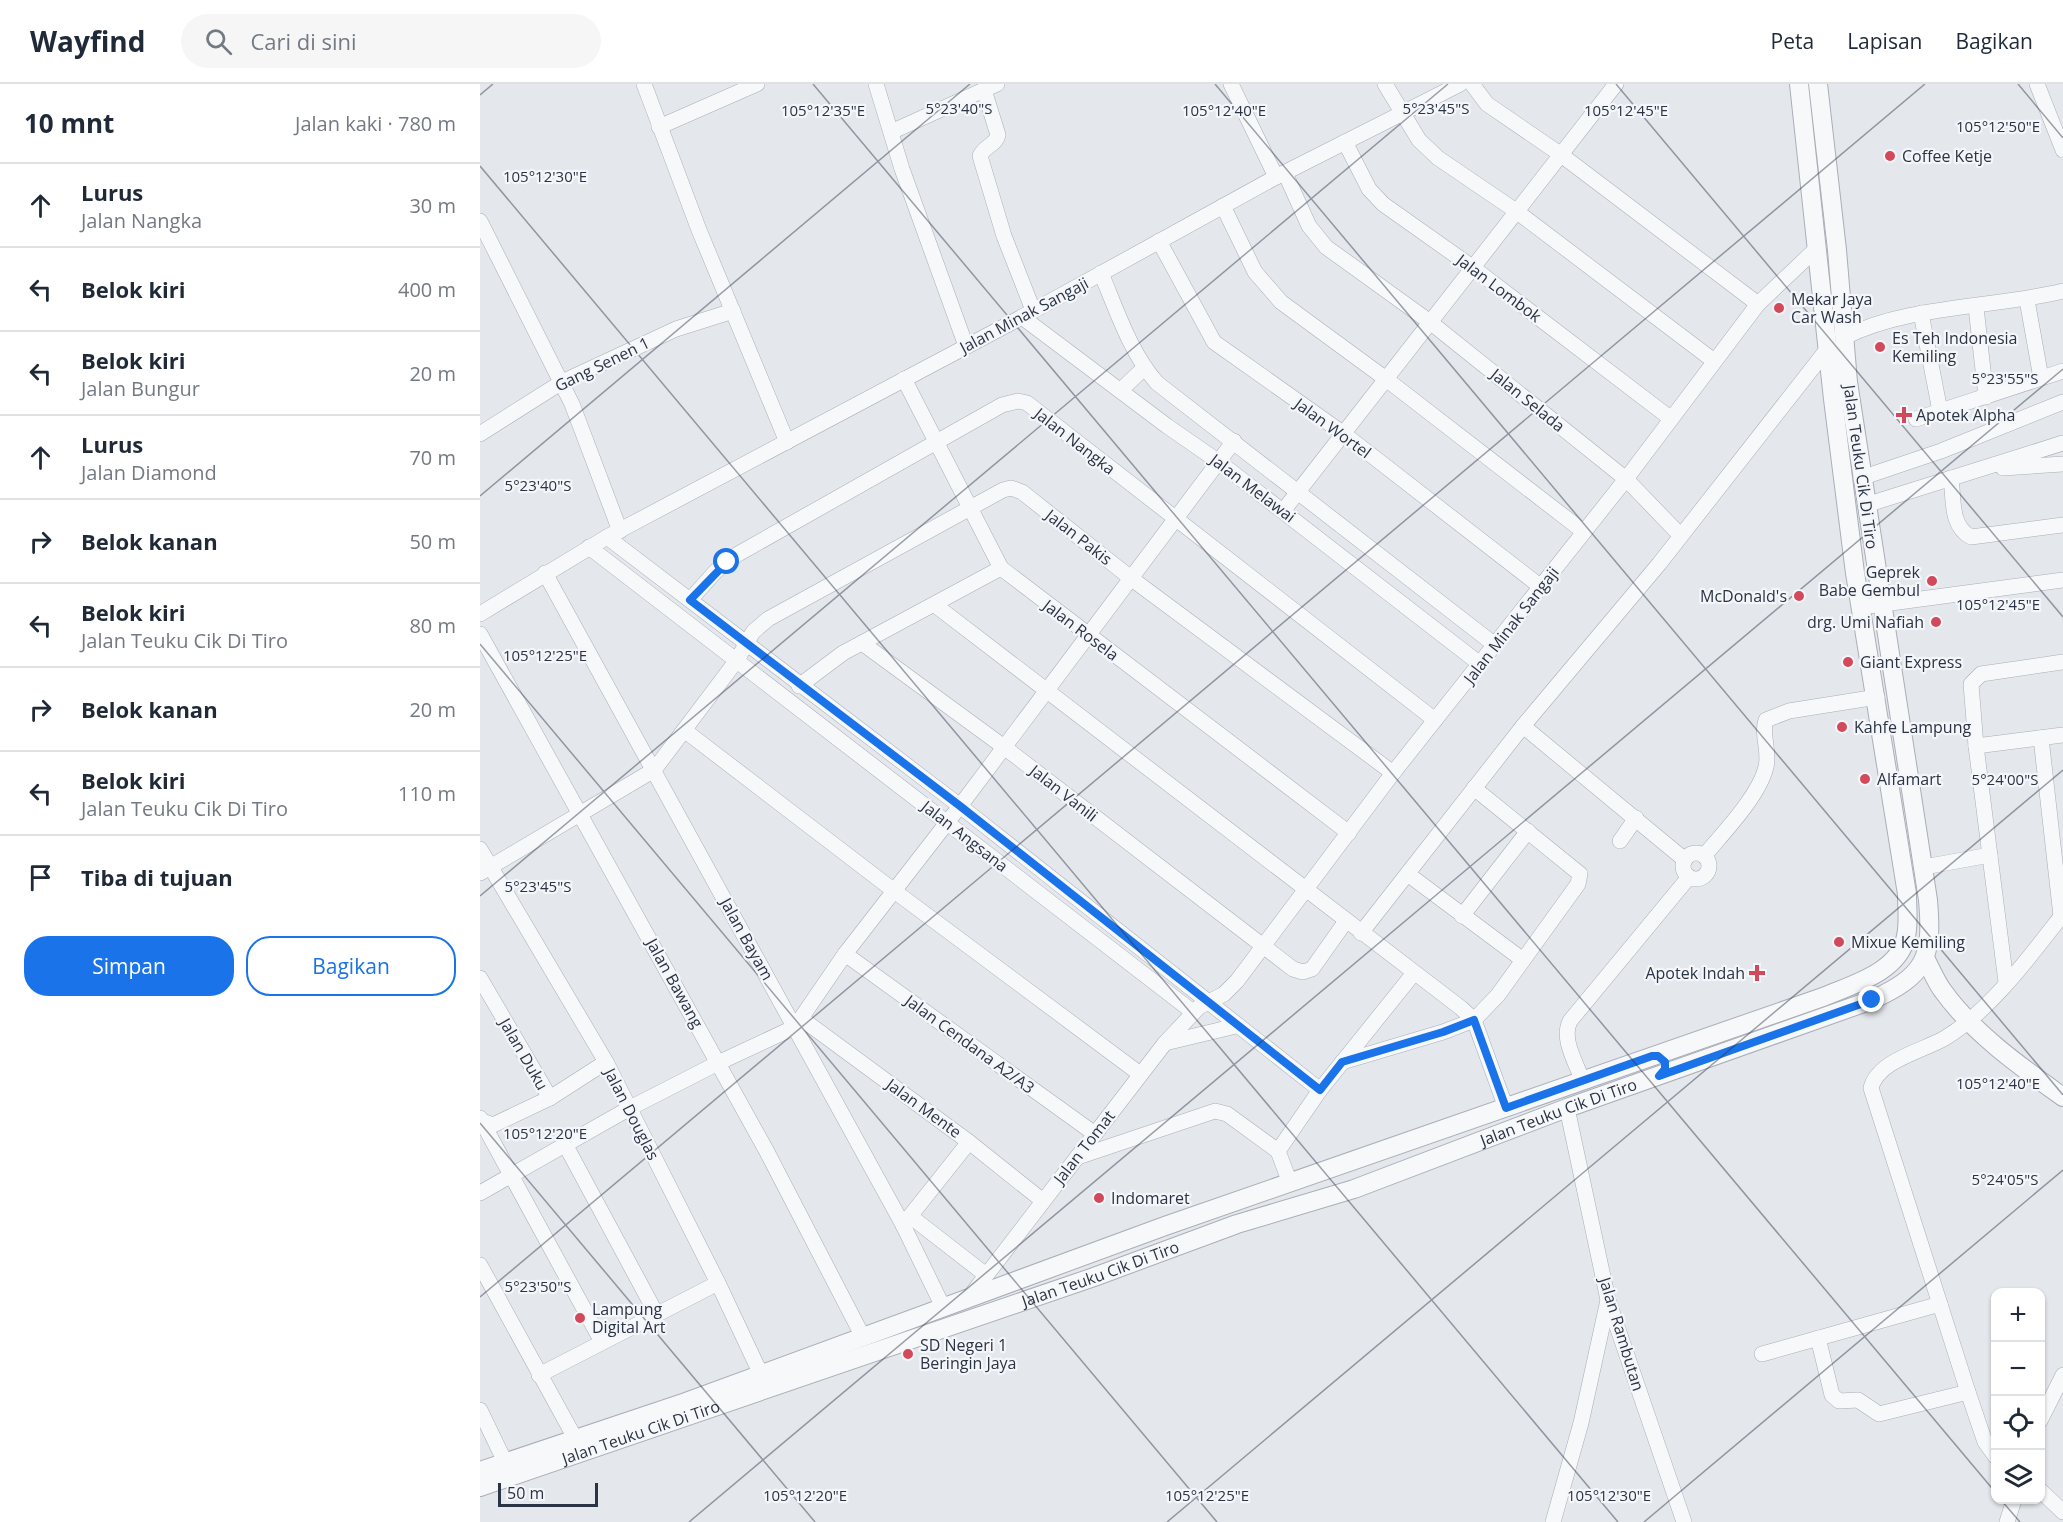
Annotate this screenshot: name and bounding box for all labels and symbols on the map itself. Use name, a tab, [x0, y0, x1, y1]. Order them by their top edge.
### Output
text: 5°23'40"S	[926, 98, 992, 118]
text: 5°23'45"S	[1403, 98, 1469, 118]
text: 105°12'35"E	[781, 100, 865, 120]
text: 105°12'40"E	[1182, 100, 1266, 120]
text: 105°12'45"E	[1584, 100, 1668, 120]
text: 105°12'50"E	[1956, 116, 2040, 136]
place label: Coffee Ketje	[1902, 145, 1992, 167]
marker: Coffee Ketje	[1883, 149, 1897, 163]
text: 105°12'30"E	[503, 166, 587, 186]
street label: Jalan Lombok	[1451, 248, 1546, 327]
street label: Jalan Minak Sangaji	[954, 272, 1092, 359]
place label: Mekar Jaya Car Wash	[1791, 288, 1872, 328]
marker: Mekar Jaya Car Wash	[1772, 301, 1786, 315]
place label: Es Teh Indonesia Kemiling	[1892, 327, 2017, 367]
street label: Gang Senen 1	[551, 332, 653, 396]
marker: Es Teh Indonesia Kemiling	[1873, 340, 1887, 354]
street label: Jalan Selada	[1485, 362, 1570, 437]
text: 5°23'55"S	[1972, 368, 2038, 388]
street label: Jalan Teuku Cik Di Tiro	[1838, 382, 1883, 551]
street label: Jalan Wortel	[1289, 392, 1376, 463]
street label: Jalan Nangka	[1029, 401, 1120, 479]
place label: Apotek Alpha	[1916, 404, 2015, 426]
marker: Apotek Alpha	[1897, 408, 1911, 422]
street label: Jalan Melawai	[1204, 447, 1300, 527]
text: 5°23'40"S	[505, 475, 571, 495]
street label: Jalan Pakis	[1040, 503, 1117, 570]
route start	[713, 548, 739, 574]
place label: Geprek Babe Gembul	[1819, 561, 1921, 601]
street label: Jalan Minak Sangaji	[1457, 562, 1564, 690]
marker: Geprek Babe Gembul	[1925, 574, 1939, 588]
place label: McDonald's	[1700, 585, 1787, 607]
marker: McDonald's	[1792, 589, 1806, 603]
street label: Jalan Rosela	[1037, 593, 1123, 666]
text: 105°12'45"E	[1956, 594, 2040, 614]
place label: drg. Umi Nafiah	[1807, 611, 1924, 633]
marker: drg. Umi Nafiah	[1929, 615, 1943, 629]
text: 105°12'25"E	[503, 645, 587, 665]
place label: Giant Express	[1860, 651, 1962, 673]
marker: Giant Express	[1841, 655, 1855, 669]
place label: Kahfe Lampung	[1854, 716, 1971, 738]
marker: Kahfe Lampung	[1835, 720, 1849, 734]
street label: Jalan Vanili	[1024, 758, 1102, 826]
place label: Alfamart	[1877, 768, 1942, 790]
text: 5°24'00"S	[1972, 769, 2038, 789]
marker: Alfamart	[1858, 772, 1872, 786]
street label: Jalan Angsana	[916, 794, 1013, 877]
text: 5°23'45"S	[505, 876, 571, 896]
street label: Jalan Bayam	[714, 892, 779, 984]
place label: Mixue Kemiling	[1851, 931, 1965, 953]
street label: Jalan Bawang	[640, 933, 709, 1032]
marker: Mixue Kemiling	[1832, 935, 1846, 949]
place label: Apotek Indah	[1645, 962, 1745, 984]
marker: Apotek Indah	[1750, 966, 1764, 980]
route end	[1858, 986, 1884, 1012]
street label: Jalan Cendana A2/A3	[899, 988, 1039, 1098]
street label: Jalan Duku	[494, 1012, 553, 1094]
street label: Jalan Douglas	[599, 1063, 665, 1164]
street label: Jalan Mente	[880, 1072, 966, 1143]
street label: Jalan Teuku Cik Di Tiro	[1475, 1073, 1640, 1152]
text: 105°12'40"E	[1956, 1073, 2040, 1093]
street label: Jalan Tomat	[1047, 1105, 1120, 1190]
text: 105°12'20"E	[503, 1123, 587, 1143]
text: 5°24'05"S	[1972, 1169, 2038, 1189]
place label: Indomaret	[1111, 1187, 1190, 1209]
marker: Indomaret	[1092, 1191, 1106, 1205]
street label: Jalan Teuku Cik Di Tiro	[1017, 1235, 1182, 1313]
street label: Jalan Rambutan	[1594, 1273, 1650, 1393]
text: 5°23'50"S	[505, 1276, 571, 1296]
place label: Lampung Digital Art	[592, 1298, 666, 1338]
marker: Lampung Digital Art	[573, 1311, 587, 1325]
place label: SD Negeri 1 Beringin Jaya	[920, 1334, 1017, 1374]
marker: SD Negeri 1 Beringin Jaya	[901, 1347, 915, 1361]
street label: Jalan Teuku Cik Di Tiro	[557, 1395, 723, 1470]
scale bar	[498, 1480, 598, 1508]
text: 105°12'20"E	[763, 1485, 847, 1505]
text: 105°12'25"E	[1165, 1485, 1249, 1505]
text: 105°12'30"E	[1567, 1485, 1651, 1505]

